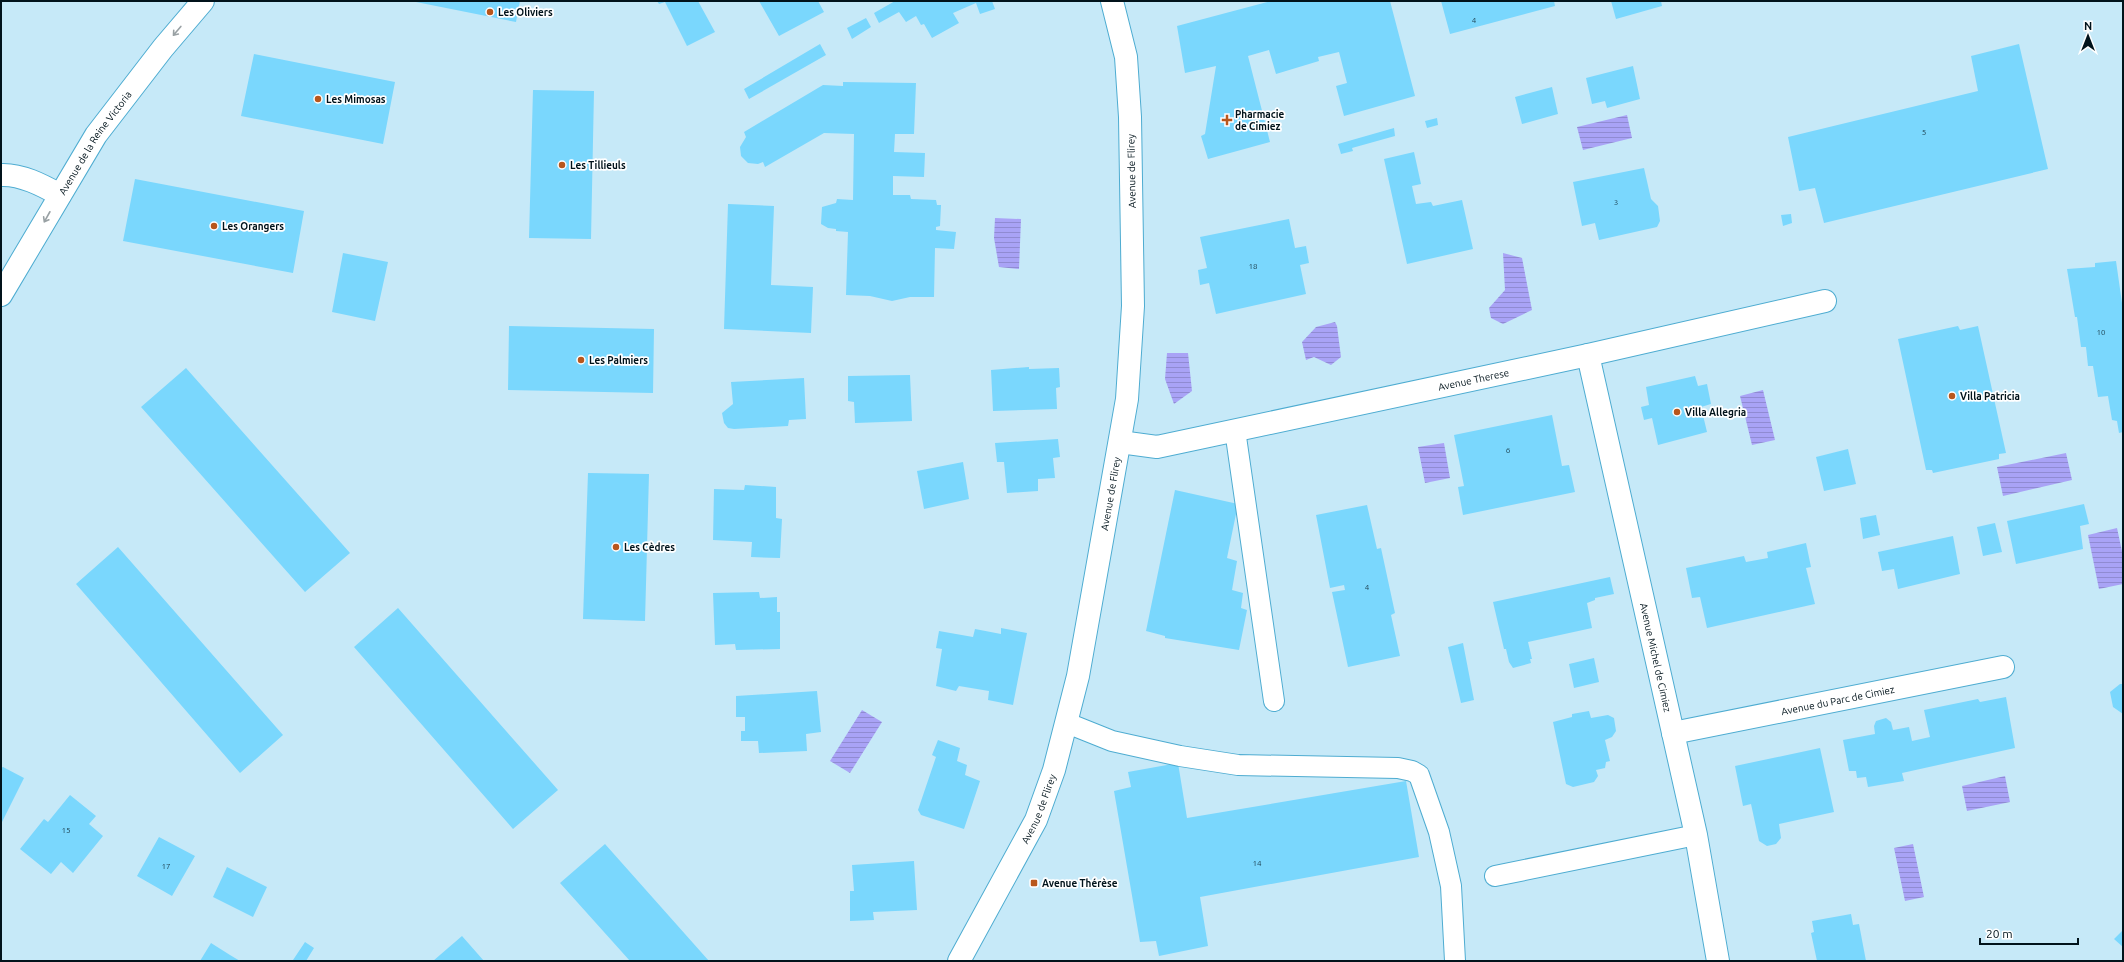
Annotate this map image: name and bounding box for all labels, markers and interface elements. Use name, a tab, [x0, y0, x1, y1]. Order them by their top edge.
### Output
marker: Les Oliviers	[485, 7, 495, 17]
place label: Les Oliviers	[498, 7, 553, 18]
house number: 4	[1472, 16, 1477, 25]
north arrow	[2068, 16, 2108, 56]
text: N	[2084, 20, 2092, 32]
one-way arrow	[173, 25, 182, 36]
street label: Avenue de la Reine Victoria	[57, 89, 134, 197]
marker: Les Mimosas	[313, 94, 323, 104]
place label: Les Mimosas	[326, 94, 386, 105]
place label: Pharmacie de Cimiez	[1235, 109, 1284, 132]
marker: Pharmacie de Cimiez	[1222, 115, 1232, 125]
house number: 5	[1922, 128, 1926, 137]
street label: Avenue de Flirey	[1125, 134, 1138, 208]
marker: Les Tillieuls	[557, 160, 567, 170]
place label: Les Tillieuls	[570, 160, 626, 171]
house number: 3	[1614, 198, 1618, 207]
one-way arrow	[43, 210, 51, 222]
marker: Les Orangers	[209, 221, 219, 231]
place label: Les Orangers	[222, 221, 284, 232]
house number: 18	[1248, 262, 1258, 271]
house number: 10	[2096, 328, 2106, 337]
marker: Les Palmiers	[576, 355, 586, 365]
place label: Les Palmiers	[589, 355, 648, 366]
street label: Avenue Therese	[1437, 367, 1510, 393]
marker: Villa Patricia	[1947, 391, 1957, 401]
place label: Villa Patricia	[1960, 391, 2020, 402]
marker: Villa Allegria	[1672, 407, 1682, 417]
place label: Villa Allegria	[1685, 407, 1746, 418]
house number: 6	[1506, 446, 1511, 455]
street label: Avenue de Flirey	[1099, 456, 1123, 531]
marker: Les Cèdres	[611, 542, 621, 552]
place label: Les Cèdres	[624, 542, 675, 553]
house number: 4	[1365, 583, 1370, 592]
street label: Avenue Michel de Cimiez	[1638, 602, 1673, 714]
street label: Avenue du Parc de Cimiez	[1780, 684, 1896, 717]
street label: Avenue de Flirey	[1019, 773, 1058, 845]
house number: 15	[61, 826, 71, 835]
house number: 14	[1252, 859, 1262, 868]
house number: 17	[161, 862, 171, 871]
marker: Avenue Thérèse	[1029, 878, 1039, 888]
place label: Avenue Thérèse	[1042, 878, 1118, 889]
scale bar	[1980, 920, 2078, 946]
text: 20 m	[1986, 927, 2013, 940]

